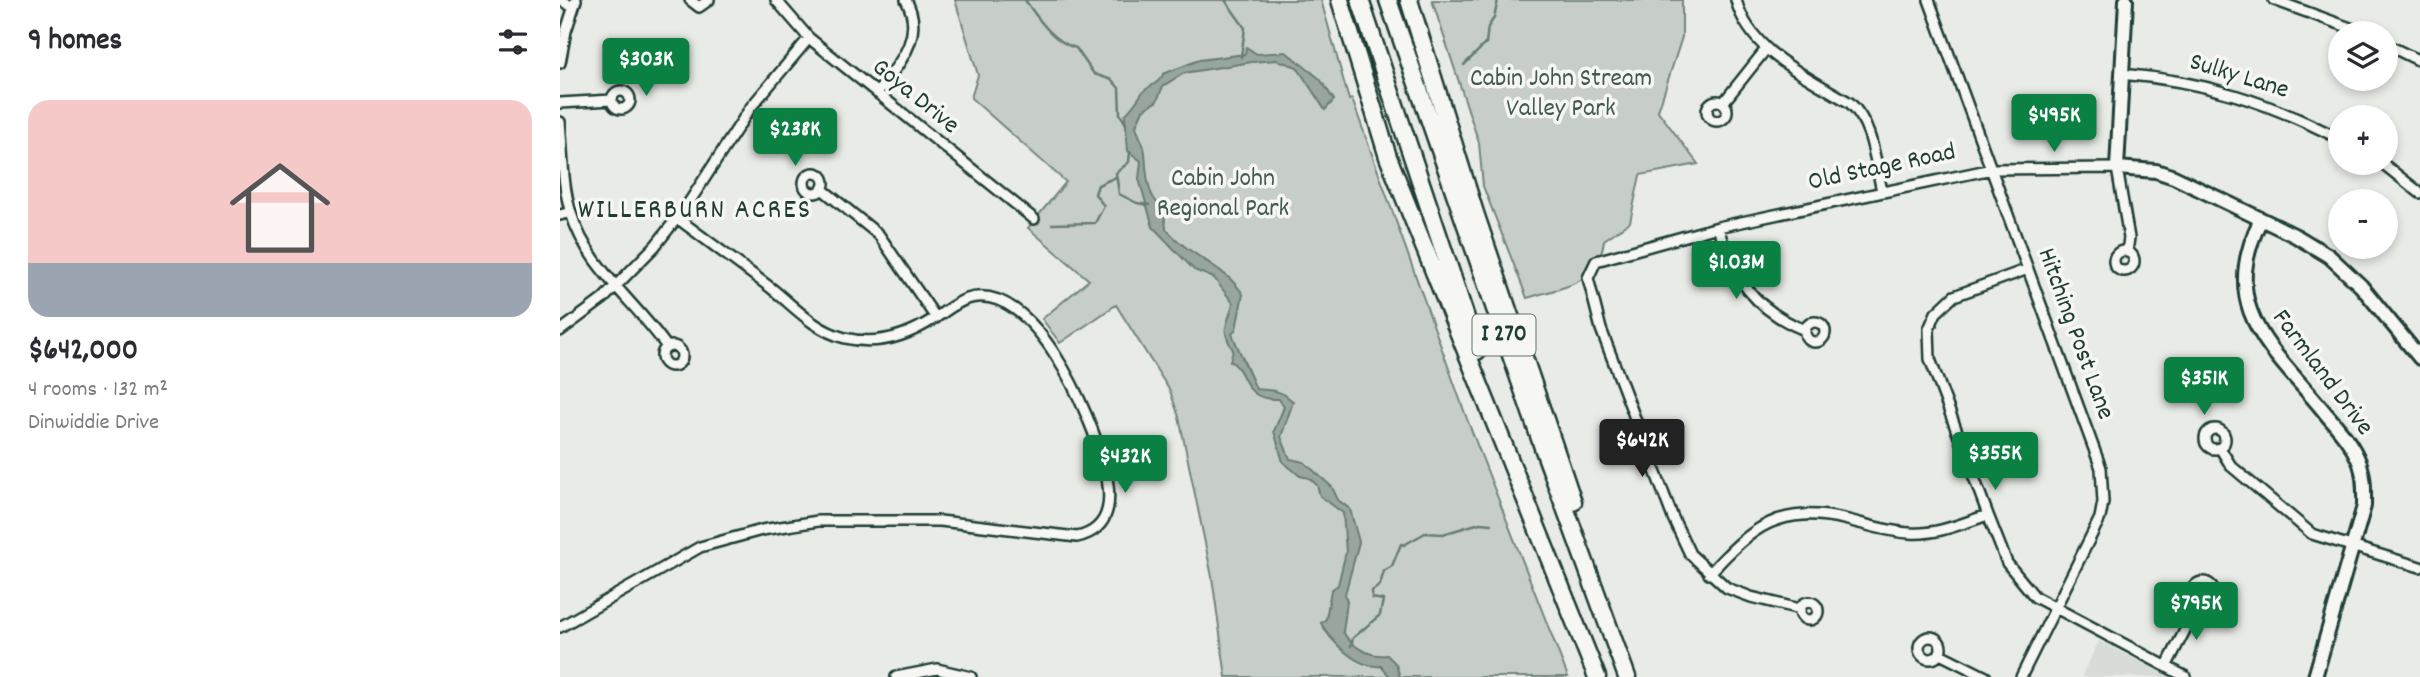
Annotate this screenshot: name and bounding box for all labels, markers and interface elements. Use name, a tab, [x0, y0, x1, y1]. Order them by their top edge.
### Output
text: 9 homes	[28, 21, 122, 64]
map controls	[2328, 21, 2398, 259]
button: layers	[2328, 21, 2398, 91]
icon: filters	[494, 23, 532, 61]
pin: $303K	[597, 38, 695, 98]
text: $303K	[618, 44, 674, 77]
street label: Sulky Lane	[2185, 44, 2293, 110]
street label: Goya Drive	[863, 50, 967, 144]
park label: Cabin John Stream Valley Park	[1470, 61, 1652, 128]
pin: $495K	[2005, 94, 2103, 154]
text: $495K	[2027, 100, 2081, 133]
button: +	[2328, 105, 2398, 175]
pin: $238K	[746, 108, 844, 168]
text: $238K	[769, 114, 821, 147]
street label: Old Stage Road	[1805, 134, 1959, 202]
icon: home	[217, 145, 343, 271]
park label: Cabin John Regional Park	[1157, 161, 1289, 228]
button: −	[2328, 189, 2398, 259]
district label: WILLERBURN ACRES	[578, 192, 812, 232]
pin: $1.03M	[1679, 242, 1793, 301]
street label: Hitching Post Lane	[2027, 243, 2123, 425]
text: $1.03M	[1708, 247, 1764, 280]
street label: Farmland Drive	[2262, 302, 2382, 444]
road number: I 270	[1472, 314, 1536, 356]
text: $642,000	[28, 331, 138, 374]
pin: $351K	[2155, 358, 2253, 417]
text: $351K	[2180, 363, 2228, 396]
text: 4 rooms · 132 m²	[28, 374, 168, 407]
text: Dinwiddie Drive	[28, 407, 159, 440]
pin: $642K	[1593, 420, 1691, 479]
text: $642K	[1615, 425, 1669, 458]
pin: $355K	[1946, 433, 2044, 492]
pin: $432K	[1076, 435, 1174, 495]
text: $355K	[1968, 438, 2022, 471]
text: $432K	[1099, 441, 1151, 474]
pin: $795K	[2147, 582, 2245, 642]
text: $795K	[2170, 588, 2222, 621]

